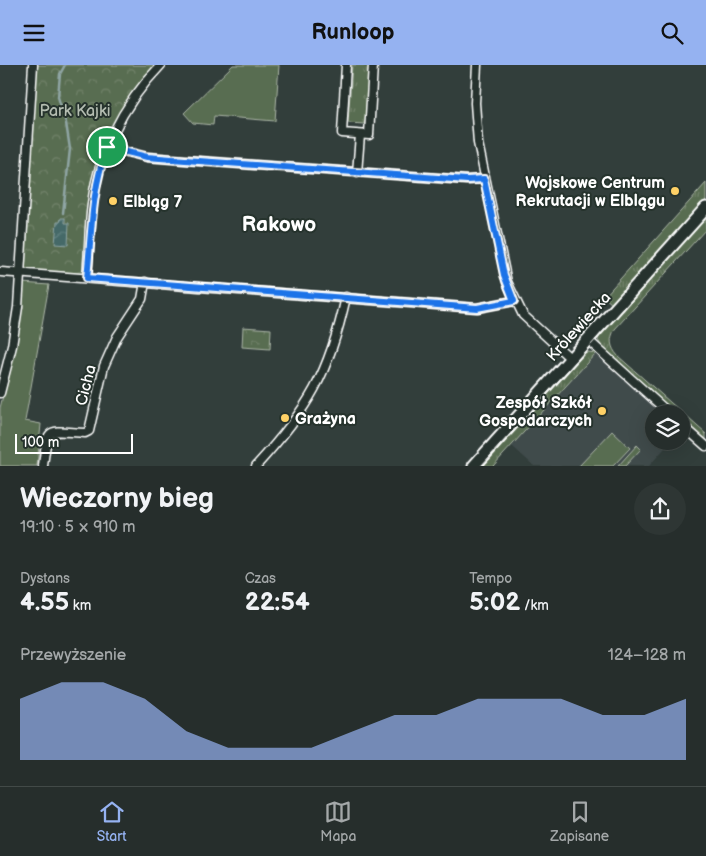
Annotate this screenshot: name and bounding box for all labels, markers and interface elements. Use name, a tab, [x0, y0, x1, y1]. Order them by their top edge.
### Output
icon: menu	[20, 19, 48, 47]
text: Runloop	[312, 19, 394, 46]
icon: search	[658, 19, 686, 47]
park label: Park Kajki	[39, 102, 111, 121]
pin	[86, 126, 128, 168]
icon: arrive	[93, 133, 121, 161]
place label: Wojskowe Centrum Rekrutacji w Elblągu	[516, 174, 665, 211]
marker: Wojskowe Centrum Rekrutacji w Elblągu	[669, 185, 681, 197]
place label: Elbląg 7	[123, 193, 182, 212]
marker: Elbląg 7	[107, 195, 119, 207]
district label: Rakowo	[242, 212, 316, 237]
street label: Królewiecka	[543, 288, 615, 366]
street label: Cicha	[72, 363, 101, 408]
place label: Zespół Szkół Gospodarczych	[479, 394, 592, 431]
marker: Zespół Szkół Gospodarczych	[596, 405, 608, 417]
map controls	[645, 405, 690, 450]
button: layers	[645, 405, 690, 450]
place label: Grażyna	[295, 410, 356, 429]
marker: Grażyna	[279, 412, 291, 424]
scale bar	[15, 431, 132, 454]
text: 100 m	[22, 434, 59, 451]
text: Wieczorny bieg	[20, 482, 214, 515]
button: share	[634, 483, 686, 535]
text: 19:10 · 5 × 910 m	[20, 518, 136, 537]
text: Dystans	[20, 570, 70, 587]
text: Czas	[245, 570, 276, 587]
text: Tempo	[469, 570, 512, 587]
text: 4.55	[20, 587, 69, 618]
text: 22:54	[245, 587, 310, 618]
text: 5:02	[469, 587, 520, 618]
text: km	[69, 597, 91, 614]
text: /km	[520, 597, 549, 614]
text: Przewyższenie	[20, 646, 126, 665]
text: 124–128 m	[608, 646, 686, 665]
tab: Start	[97, 798, 127, 845]
tab: Mapa	[320, 798, 356, 845]
tab: Zapisane	[550, 798, 609, 845]

